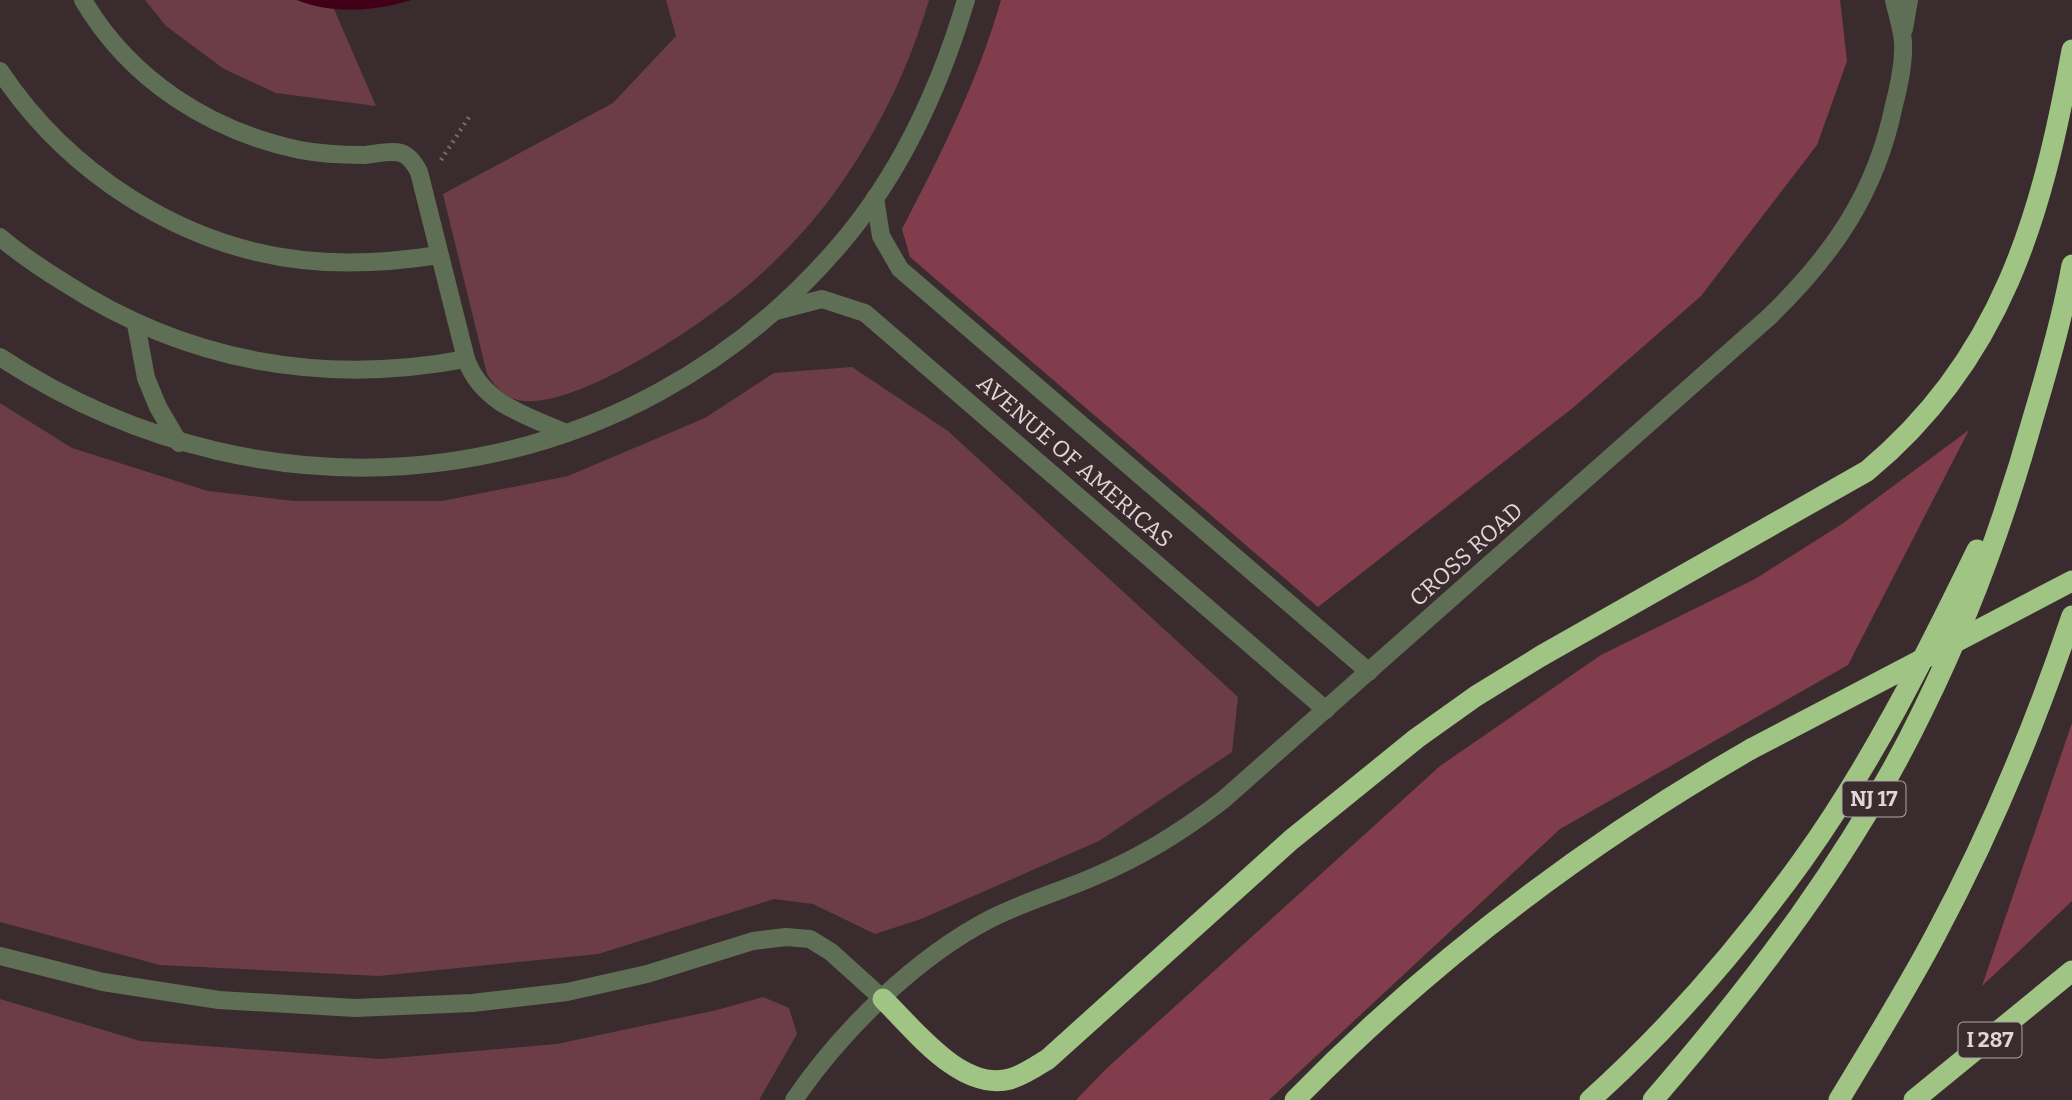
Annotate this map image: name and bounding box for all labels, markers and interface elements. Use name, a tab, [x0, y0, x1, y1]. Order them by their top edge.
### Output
street label: AVENUE OF AMERICAS	[972, 369, 1178, 553]
street label: CROSS ROAD	[1404, 496, 1528, 612]
road number: NJ 17	[1842, 782, 1906, 816]
road number: I 287	[1958, 1023, 2022, 1058]

